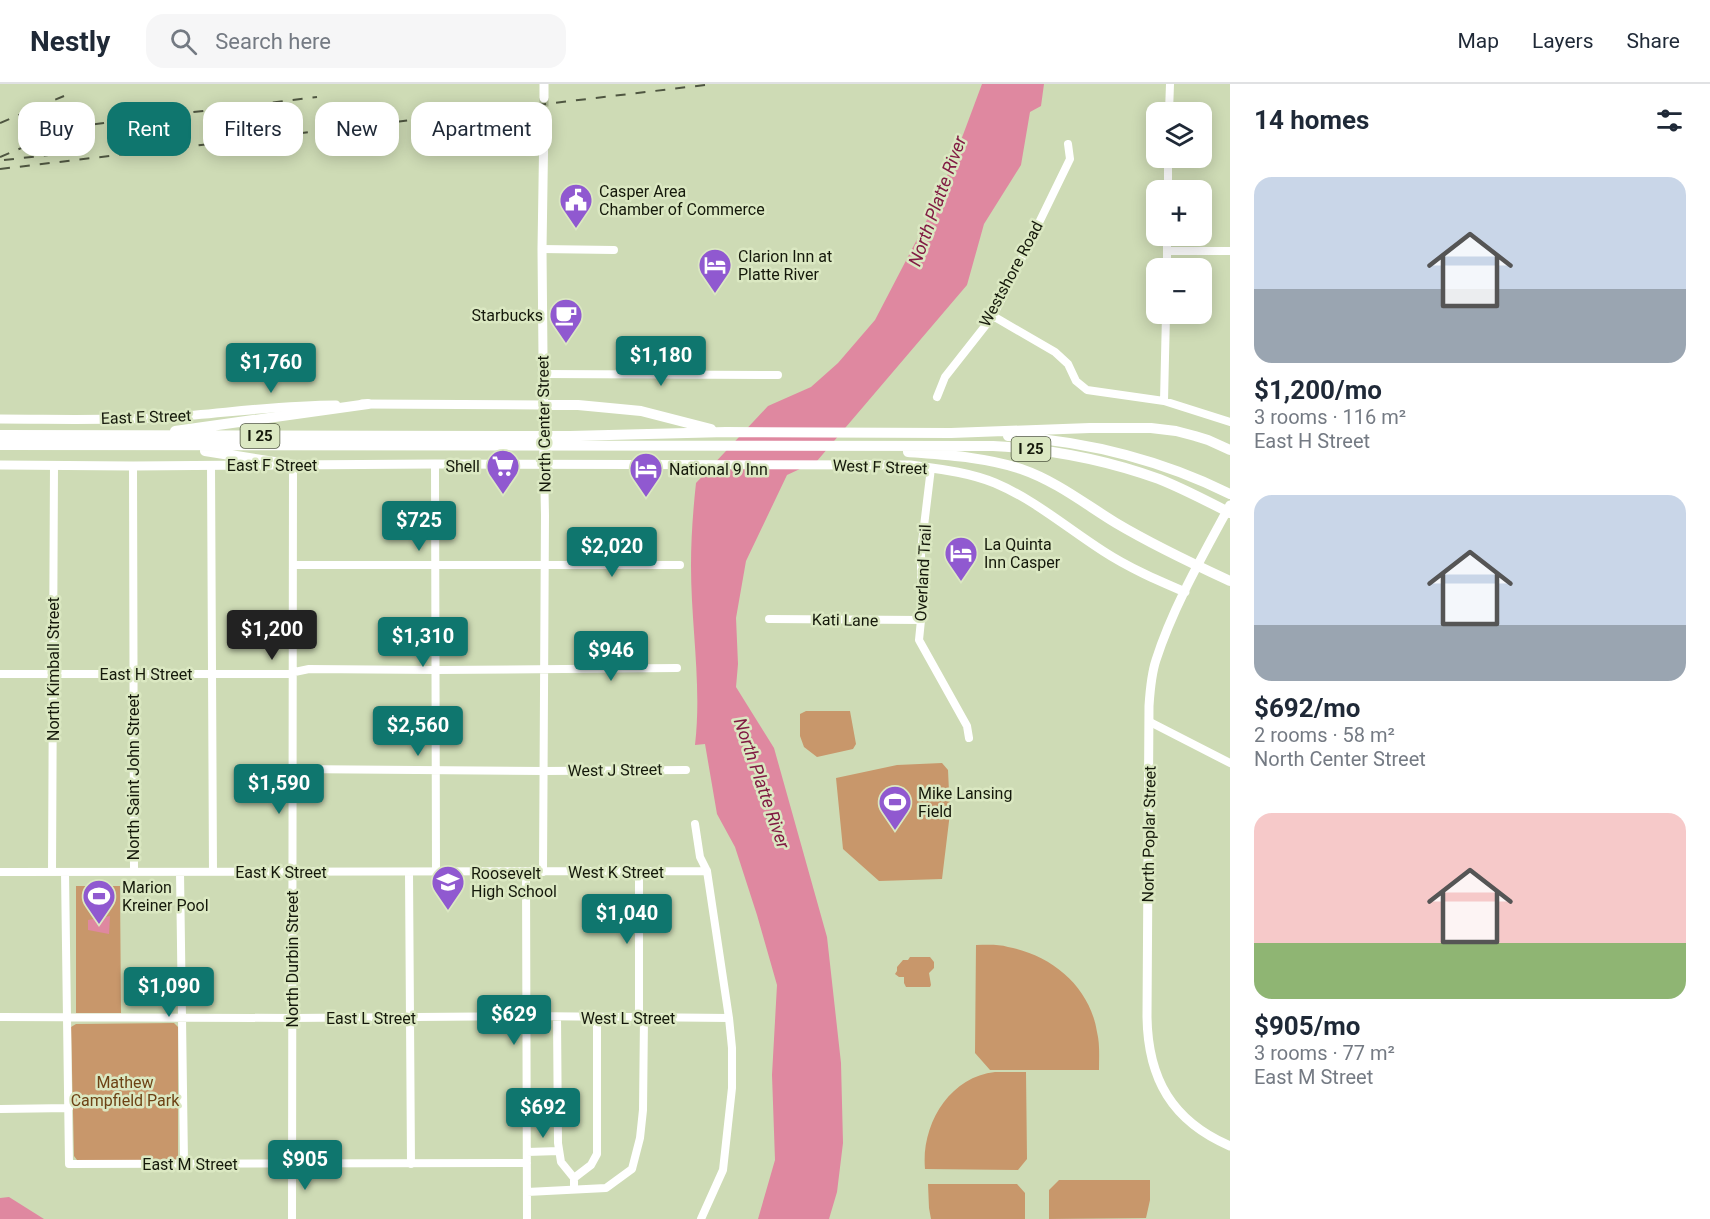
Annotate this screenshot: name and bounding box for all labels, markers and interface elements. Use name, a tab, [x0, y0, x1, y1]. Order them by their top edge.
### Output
search box	[146, 14, 566, 68]
text: Nestly	[30, 25, 110, 58]
icon: search	[167, 25, 200, 58]
text: Search here	[215, 29, 331, 54]
text: Map	[1457, 29, 1499, 53]
text: Layers	[1532, 29, 1593, 53]
text: Share	[1626, 29, 1680, 53]
chip: Buy	[18, 102, 95, 156]
chip: Rent	[107, 102, 191, 156]
chip: Filters	[203, 102, 303, 156]
chip: New	[315, 102, 399, 156]
chip: Apartment	[411, 102, 552, 156]
map controls	[1146, 102, 1212, 324]
button: layers	[1146, 102, 1212, 168]
icon: filters	[1653, 104, 1686, 137]
text: 14 homes	[1254, 105, 1369, 135]
water label: North Platte River	[904, 132, 971, 269]
button: +	[1146, 180, 1212, 246]
public building icon: Casper Area Chamber of Commerce	[558, 182, 594, 229]
place label: Casper Area Chamber of Commerce	[599, 182, 765, 219]
icon: home	[1416, 216, 1524, 324]
street label: Westshore Road	[975, 218, 1047, 330]
hotel icon: Clarion Inn at Platte River	[697, 247, 733, 294]
place label: Clarion Inn at Platte River	[738, 247, 832, 284]
button: −	[1146, 258, 1212, 324]
cafe icon: Starbucks	[548, 297, 584, 344]
place label: Starbucks	[472, 306, 543, 325]
pin: $1,180	[612, 336, 710, 387]
pin: $1,760	[222, 343, 320, 394]
text: $1,180	[630, 343, 692, 367]
text: $1,760	[240, 350, 302, 374]
street label: North Center Street	[533, 355, 555, 493]
text: $1,200/mo	[1254, 375, 1382, 405]
text: 3 rooms · 116 m²	[1254, 405, 1406, 429]
street label: East E Street	[100, 406, 192, 428]
road number: I 25	[240, 424, 280, 448]
text: East H Street	[1254, 429, 1370, 453]
road number: I 25	[1012, 437, 1050, 461]
supermarket icon: Shell	[485, 448, 521, 495]
hotel icon: National 9 Inn	[628, 451, 664, 498]
street label: East F Street	[227, 456, 317, 475]
street label: West F Street	[832, 456, 928, 478]
place label: Shell	[445, 457, 480, 476]
place label: National 9 Inn	[669, 460, 768, 479]
pin: $725	[383, 501, 455, 552]
text: $725	[396, 508, 442, 532]
street label: Overland Trail	[911, 524, 935, 622]
pin: $2,020	[563, 527, 661, 578]
text: $2,020	[581, 534, 643, 558]
icon: home	[1416, 534, 1524, 642]
hotel icon: La Quinta Inn Casper	[943, 535, 979, 582]
place label: La Quinta Inn Casper	[984, 535, 1061, 572]
street label: North Kimball Street	[44, 597, 63, 741]
pin: $1,200	[223, 610, 321, 661]
street label: Kati Lane	[812, 610, 878, 630]
text: $1,200	[241, 617, 303, 641]
pin: $1,310	[374, 617, 472, 668]
text: $1,310	[392, 624, 454, 648]
pin: $946	[575, 631, 647, 682]
text: $946	[588, 638, 634, 662]
street label: East H Street	[100, 665, 192, 684]
text: $692/mo	[1254, 693, 1361, 723]
street label: North Saint John Street	[124, 694, 143, 860]
pin: $2,560	[369, 706, 467, 757]
text: $2,560	[387, 713, 449, 737]
water label: North Platte River	[730, 715, 795, 852]
text: 2 rooms · 58 m²	[1254, 723, 1395, 747]
text: North Center Street	[1254, 747, 1426, 771]
street label: West J Street	[567, 760, 663, 780]
pin: $1,590	[230, 764, 328, 815]
street label: North Poplar Street	[1138, 766, 1160, 902]
text: $1,590	[248, 771, 310, 795]
sports icon: Mike Lansing Field	[877, 784, 913, 831]
place label: Mike Lansing Field	[918, 784, 1012, 821]
icon: home	[1416, 852, 1524, 960]
street label: East K Street	[235, 863, 327, 882]
street label: West K Street	[568, 863, 664, 882]
school or university icon: Roosevelt High School	[430, 864, 466, 911]
place label: Roosevelt High School	[471, 864, 557, 901]
sports icon: Marion Kreiner Pool	[81, 878, 117, 925]
place label: Marion Kreiner Pool	[122, 878, 209, 915]
street label: North Durbin Street	[283, 891, 302, 1028]
pin: $1,040	[578, 894, 676, 945]
text: $1,040	[596, 901, 658, 925]
pin: $1,090	[120, 967, 218, 1018]
text: $1,090	[138, 974, 200, 998]
pin: $629	[478, 995, 550, 1046]
text: $629	[491, 1002, 537, 1026]
street label: East L Street	[326, 1009, 416, 1028]
street label: West L Street	[581, 1009, 675, 1028]
text: $905/mo	[1254, 1011, 1361, 1041]
text: 3 rooms · 77 m²	[1254, 1041, 1395, 1065]
text: East M Street	[1254, 1065, 1373, 1089]
park label: Mathew Campfield Park	[71, 1073, 180, 1110]
pin: $692	[507, 1088, 579, 1139]
text: $692	[520, 1095, 566, 1119]
pin: $905	[269, 1140, 341, 1191]
text: $905	[282, 1147, 328, 1171]
street label: East M Street	[142, 1155, 238, 1174]

